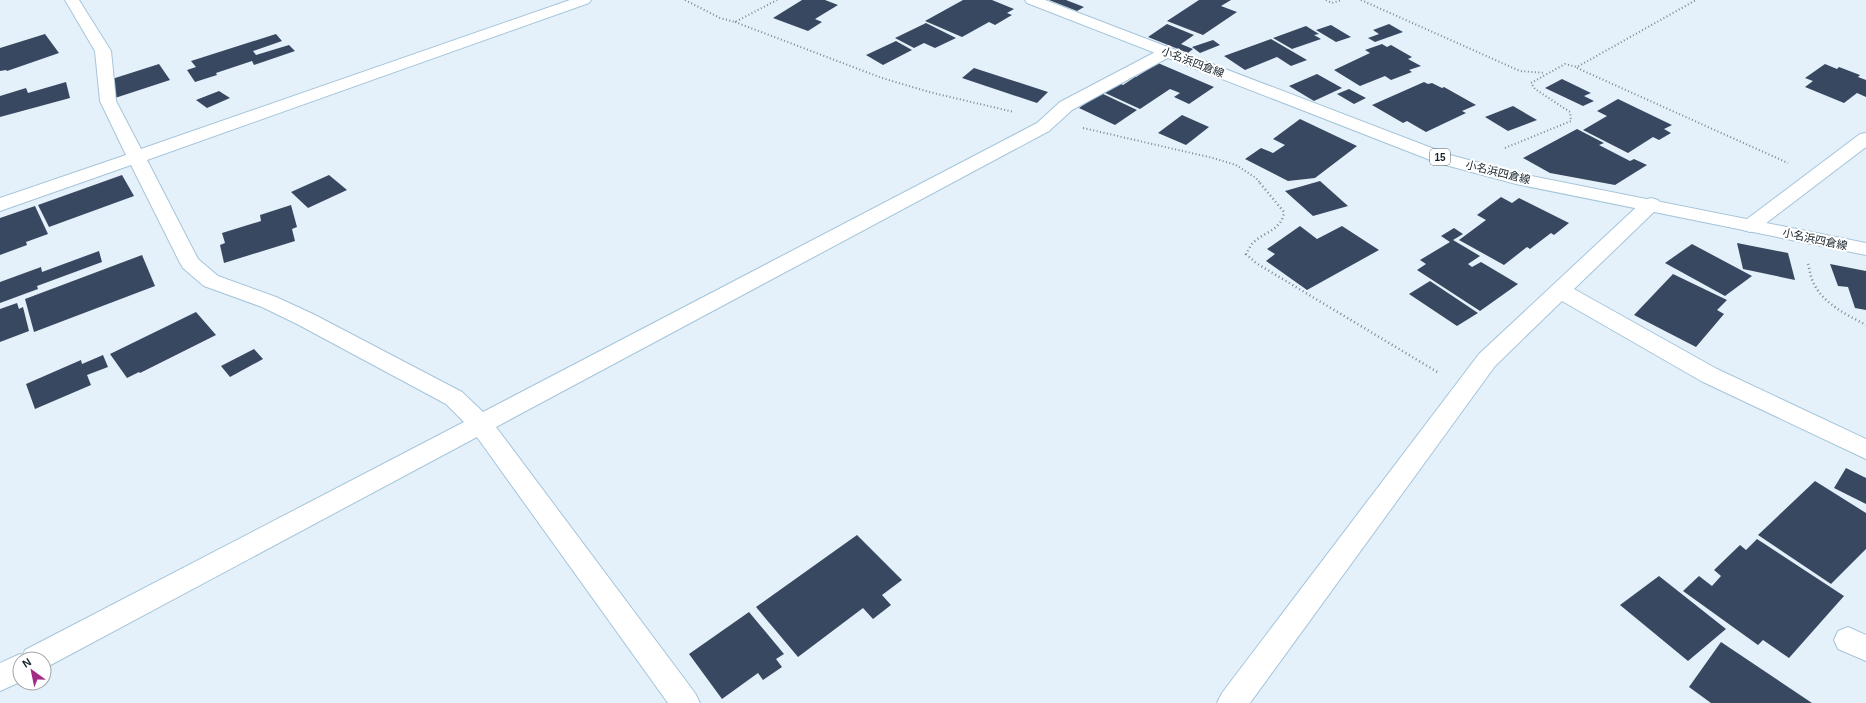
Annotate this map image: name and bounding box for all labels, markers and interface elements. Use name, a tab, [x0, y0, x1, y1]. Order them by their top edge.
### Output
street label: 小名浜四倉線	[1160, 45, 1226, 79]
road number: 15	[1430, 149, 1450, 165]
street label: 小名浜四倉線	[1465, 158, 1531, 186]
street label: 小名浜四倉線	[1781, 226, 1849, 252]
north arrow	[12, 651, 52, 691]
text: N	[20, 655, 33, 670]

